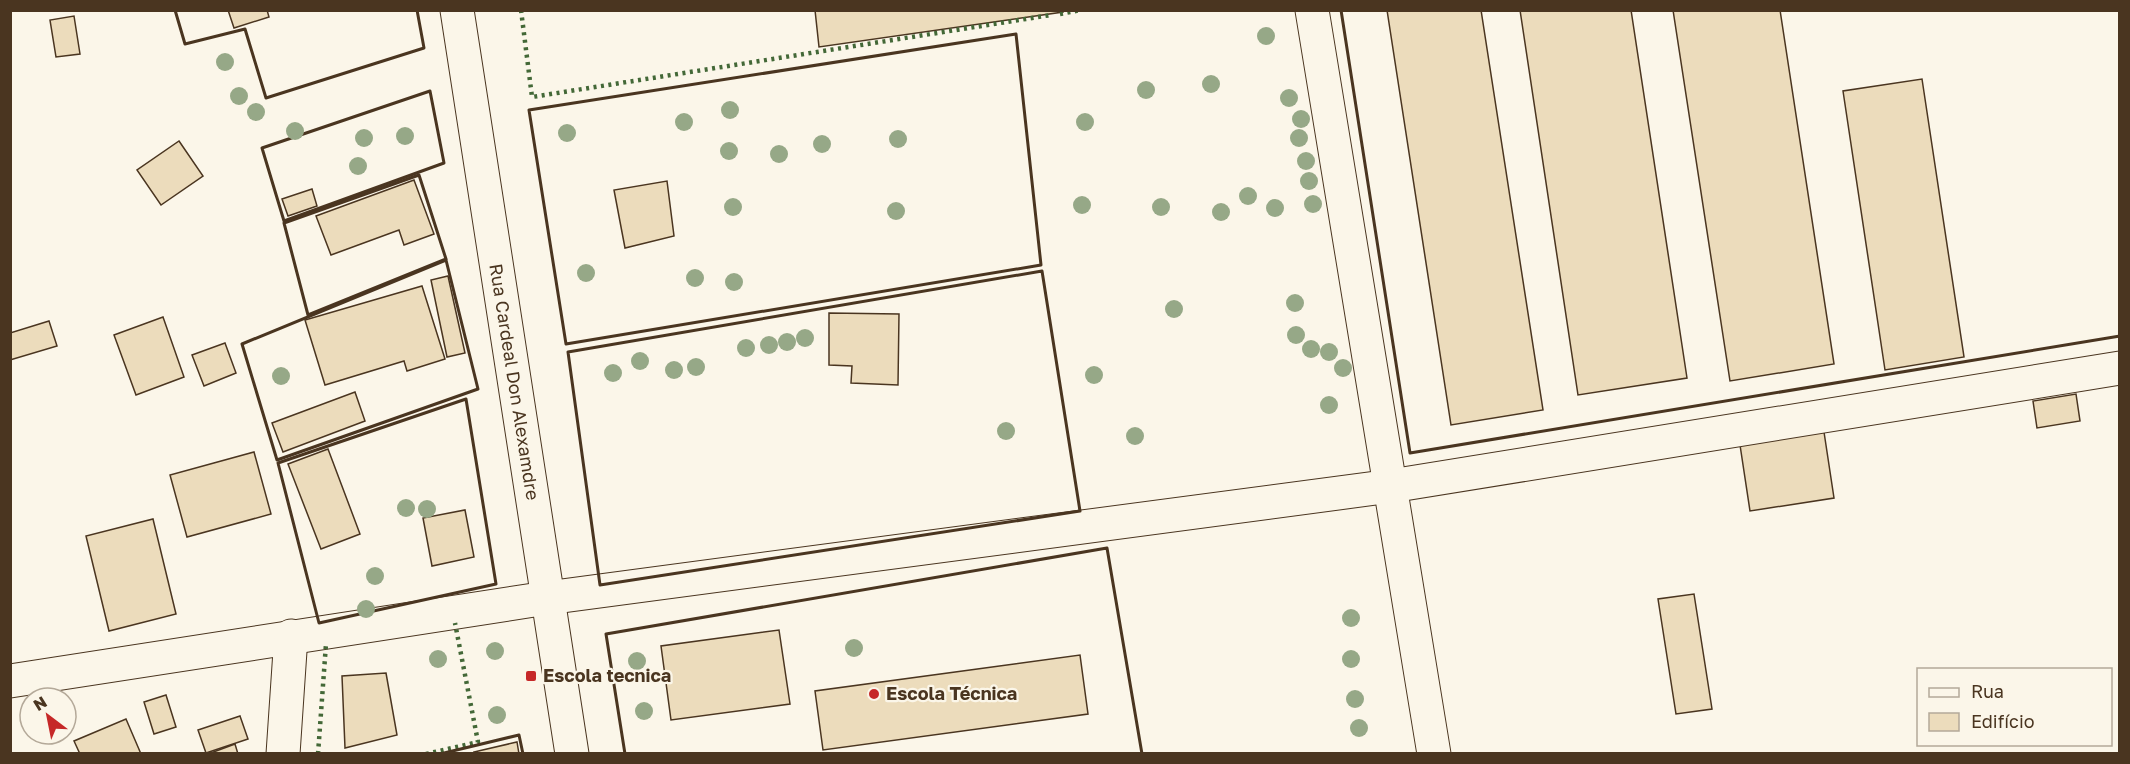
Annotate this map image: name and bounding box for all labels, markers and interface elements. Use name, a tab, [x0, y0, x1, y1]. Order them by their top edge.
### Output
street label: Rua Cardeal Don Alexamdre	[485, 262, 545, 502]
place label: Escola tecnica	[543, 664, 671, 686]
legend	[1917, 668, 2112, 746]
marker: Escola tecnica	[524, 669, 538, 683]
text: Rua	[1971, 680, 2004, 702]
place label: Escola Técnica	[886, 682, 1017, 704]
north arrow	[18, 686, 78, 746]
marker: Escola Técnica	[867, 687, 881, 701]
text: N	[30, 692, 51, 715]
text: Edifício	[1971, 710, 2035, 732]

